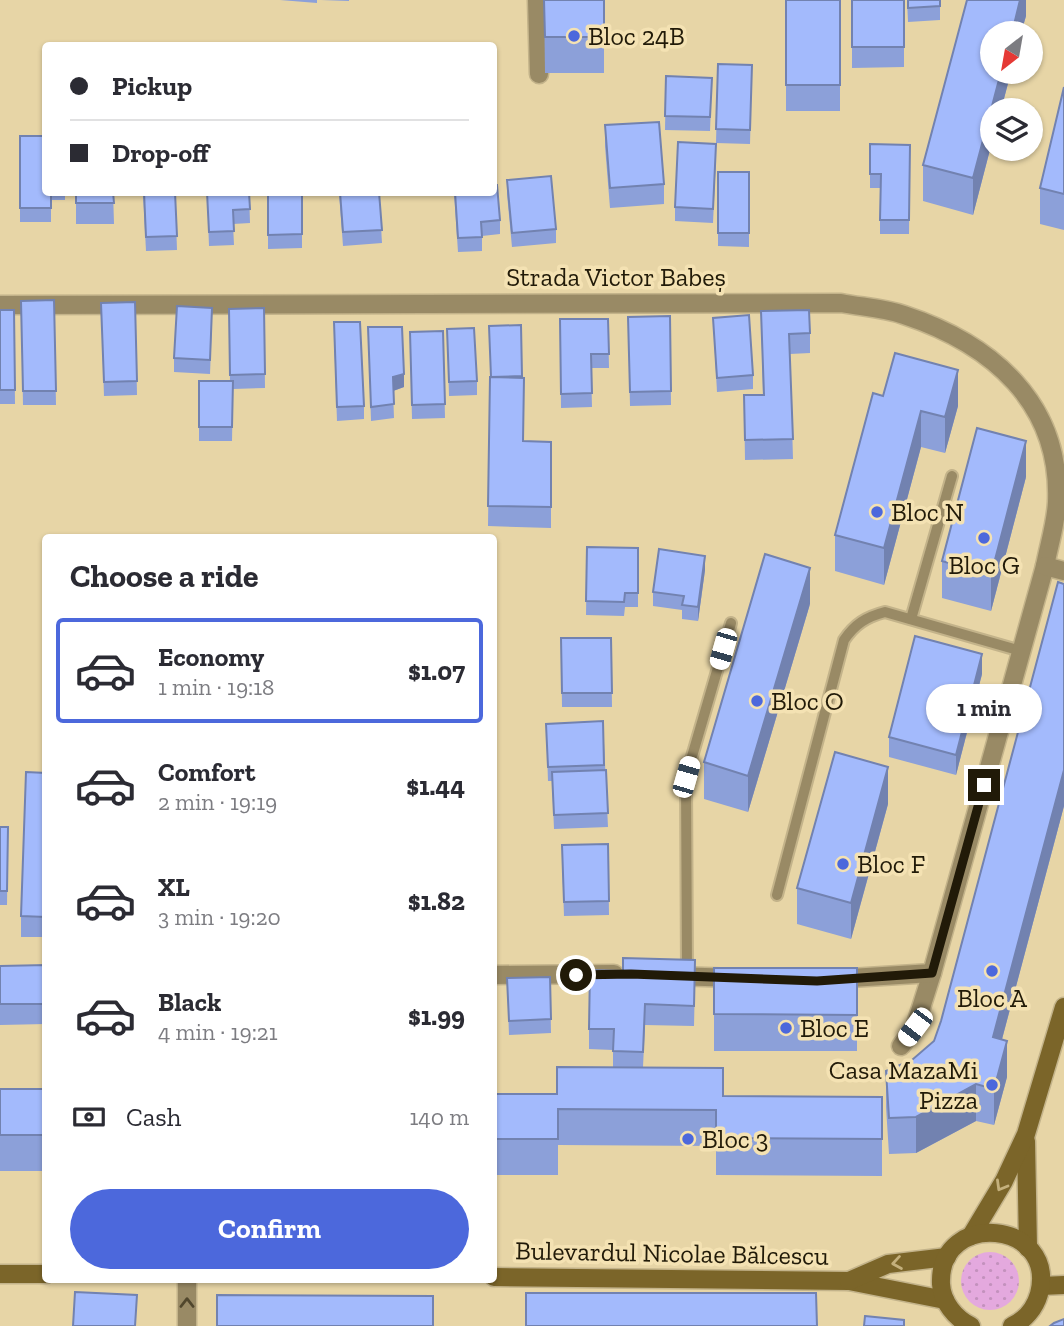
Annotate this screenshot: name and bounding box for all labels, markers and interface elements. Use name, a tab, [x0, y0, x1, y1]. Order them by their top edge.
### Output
place label: Bloc 24B	[588, 20, 685, 52]
north arrow	[980, 21, 1043, 84]
map controls	[980, 21, 1043, 161]
marker: Bloc 24B	[566, 28, 582, 44]
text: Pickup	[112, 70, 192, 102]
button: layers	[980, 98, 1043, 161]
text: Drop-off	[112, 137, 209, 169]
street label: Strada Victor Babeș	[506, 261, 726, 293]
place label: Bloc N	[891, 496, 964, 528]
marker: Bloc N	[869, 504, 885, 520]
marker: Bloc G	[976, 530, 992, 546]
place label: Bloc G	[948, 549, 1020, 581]
text: Choose a ride	[70, 557, 258, 595]
car	[708, 626, 739, 672]
icon: car	[74, 639, 137, 702]
text: Economy	[158, 641, 264, 673]
text: $1.07	[408, 655, 465, 687]
text: 1 min · 19:18	[158, 673, 274, 701]
callout: 1 min	[926, 684, 1042, 732]
place label: Bloc O	[771, 685, 844, 717]
marker: Bloc O	[749, 693, 765, 709]
text: 1 min	[957, 694, 1011, 722]
icon: car	[74, 754, 137, 817]
car	[671, 754, 702, 800]
text: Comfort	[158, 756, 255, 788]
route end	[968, 769, 1000, 801]
text: $1.44	[406, 770, 465, 802]
text: 2 min · 19:19	[158, 788, 277, 816]
place label: Bloc F	[857, 848, 925, 880]
marker: Bloc F	[835, 856, 851, 872]
icon: car	[74, 869, 137, 932]
text: XL	[158, 871, 190, 903]
text: $1.82	[408, 885, 465, 917]
text: 3 min · 19:20	[158, 903, 281, 931]
route start	[560, 959, 592, 991]
marker: Bloc A	[984, 963, 1000, 979]
place label: Bloc A	[957, 982, 1028, 1014]
icon: car	[74, 984, 137, 1047]
text: Black	[158, 986, 221, 1018]
text: $1.99	[408, 1000, 465, 1032]
car	[894, 1004, 937, 1050]
place label: Bloc E	[800, 1012, 869, 1044]
text: 4 min · 19:21	[158, 1018, 278, 1046]
marker: Bloc E	[778, 1020, 794, 1036]
place label: Casa MazaMi Pizza	[829, 1054, 978, 1116]
marker: Casa MazaMi Pizza	[984, 1077, 1000, 1093]
icon: cash	[70, 1098, 108, 1136]
text: Cash	[126, 1101, 181, 1133]
text: 140 m	[409, 1103, 469, 1131]
place label: Bloc 3	[702, 1123, 768, 1155]
marker: Bloc 3	[680, 1131, 696, 1147]
one-way arrow	[996, 1179, 1009, 1191]
button: Confirm	[70, 1189, 469, 1269]
street label: Bulevardul Nicolae Bălcescu	[515, 1234, 830, 1272]
one-way arrow	[891, 1256, 903, 1271]
one-way arrow	[179, 1297, 195, 1307]

